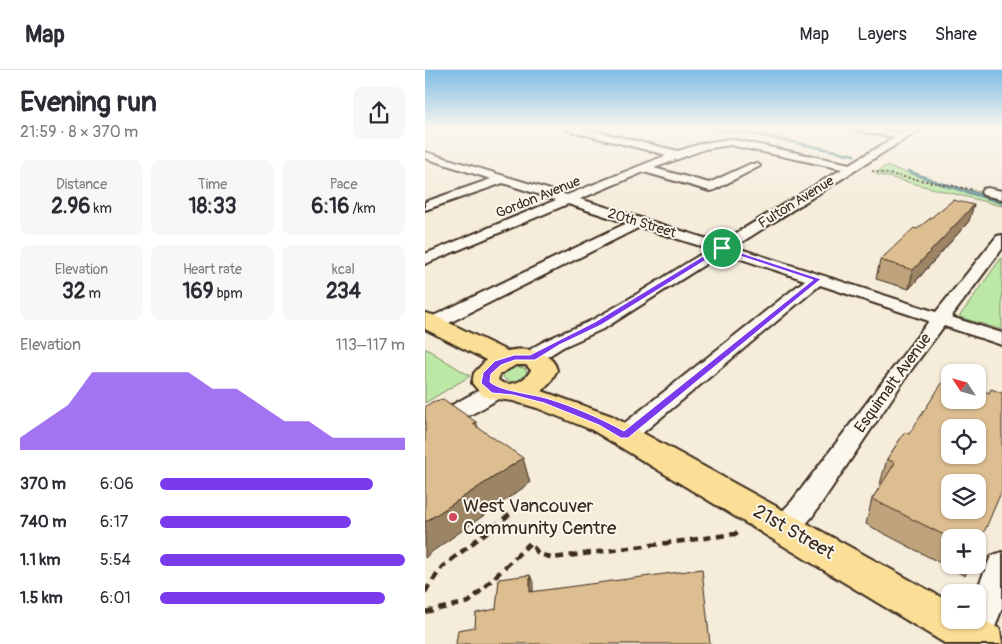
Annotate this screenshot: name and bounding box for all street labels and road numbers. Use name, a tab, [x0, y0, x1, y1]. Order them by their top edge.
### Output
street label: Gordon Avenue	[493, 172, 583, 222]
street label: Fulton Avenue	[755, 172, 837, 232]
street label: 20th Street	[606, 205, 679, 242]
street label: Esquimalt Avenue	[850, 329, 936, 437]
street label: 21st Street	[749, 499, 839, 565]

